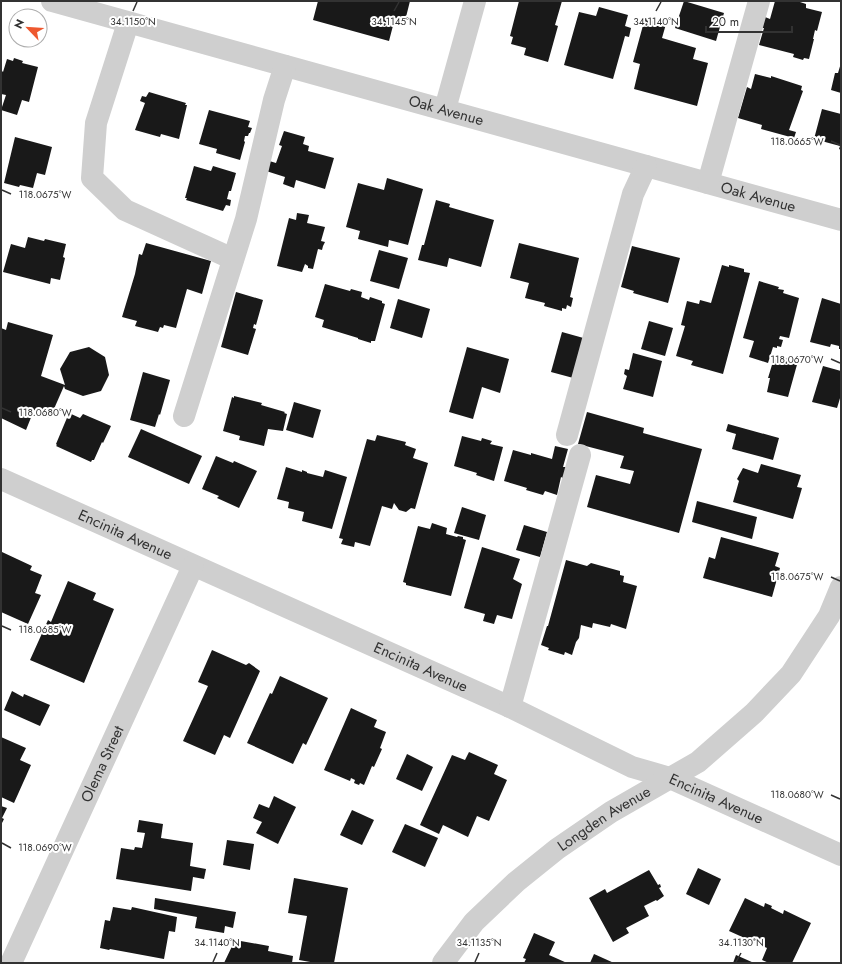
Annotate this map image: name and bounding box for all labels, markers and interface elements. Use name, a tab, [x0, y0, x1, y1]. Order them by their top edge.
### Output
north arrow	[8, 8, 48, 48]
scale bar	[706, 8, 792, 34]
text: 20 m	[712, 13, 739, 31]
text: 34.1150°N	[110, 14, 156, 29]
text: 34.1145°N	[371, 14, 417, 29]
text: 34.1140°N	[633, 14, 679, 29]
text: N	[10, 16, 28, 31]
street label: Oak Avenue	[406, 89, 486, 131]
text: 118.0665°W	[770, 134, 824, 149]
street label: Oak Avenue	[718, 176, 799, 218]
text: 118.0675°W	[19, 187, 71, 202]
text: 118.0670°W	[771, 352, 824, 367]
text: 118.0680°W	[18, 405, 72, 420]
street label: Encinita Avenue	[74, 504, 176, 565]
text: 118.0675°W	[771, 569, 823, 584]
text: 118.0685°W	[19, 622, 72, 637]
street label: Encinita Avenue	[370, 636, 472, 698]
street label: Olema Street	[75, 722, 130, 806]
street label: Encinita Avenue	[666, 768, 767, 830]
street label: Longden Avenue	[553, 780, 655, 857]
text: 118.0680°W	[770, 787, 824, 802]
text: 118.0690°W	[18, 840, 72, 855]
text: 34.1140°N	[194, 935, 240, 950]
text: 34.1135°N	[457, 935, 501, 950]
text: 34.1130°N	[718, 935, 764, 950]

